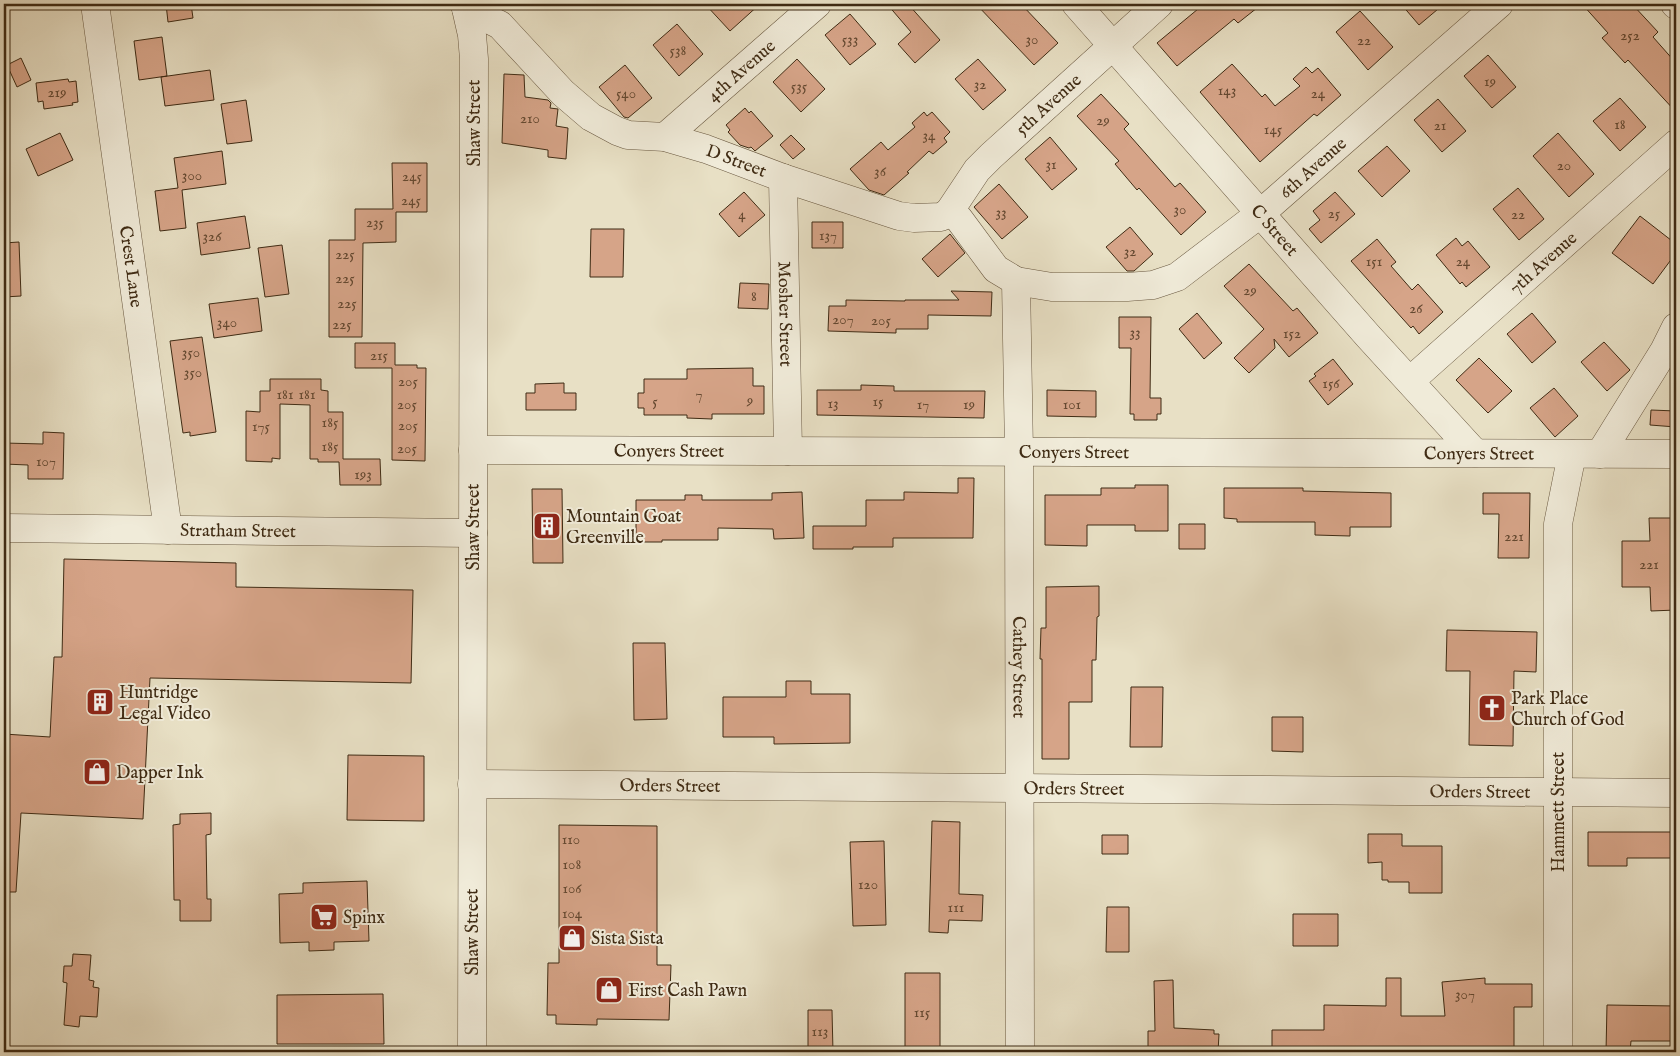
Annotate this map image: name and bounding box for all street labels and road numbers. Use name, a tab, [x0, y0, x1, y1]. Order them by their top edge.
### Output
street label: 4th Avenue	[703, 35, 781, 108]
street label: 5th Avenue	[1011, 70, 1087, 141]
street label: Shaw Street	[464, 80, 487, 166]
street label: 6th Avenue	[1275, 133, 1352, 205]
street label: D Street	[702, 140, 769, 184]
street label: C Street	[1245, 200, 1303, 262]
street label: Crest Lane	[113, 224, 147, 309]
street label: 7th Avenue	[1505, 227, 1583, 300]
street label: Mosher Street	[772, 261, 796, 367]
street label: Conyers Street	[614, 440, 724, 464]
street label: Conyers Street	[1019, 442, 1129, 465]
street label: Conyers Street	[1424, 443, 1534, 467]
street label: Shaw Street	[463, 484, 486, 570]
street label: Stratham Street	[180, 520, 296, 544]
street label: Cathey Street	[1006, 616, 1029, 718]
street label: Hammett Street	[1548, 752, 1571, 872]
street label: Orders Street	[619, 775, 721, 799]
street label: Orders Street	[1023, 778, 1125, 802]
street label: Orders Street	[1429, 781, 1531, 805]
street label: Shaw Street	[462, 889, 485, 975]

